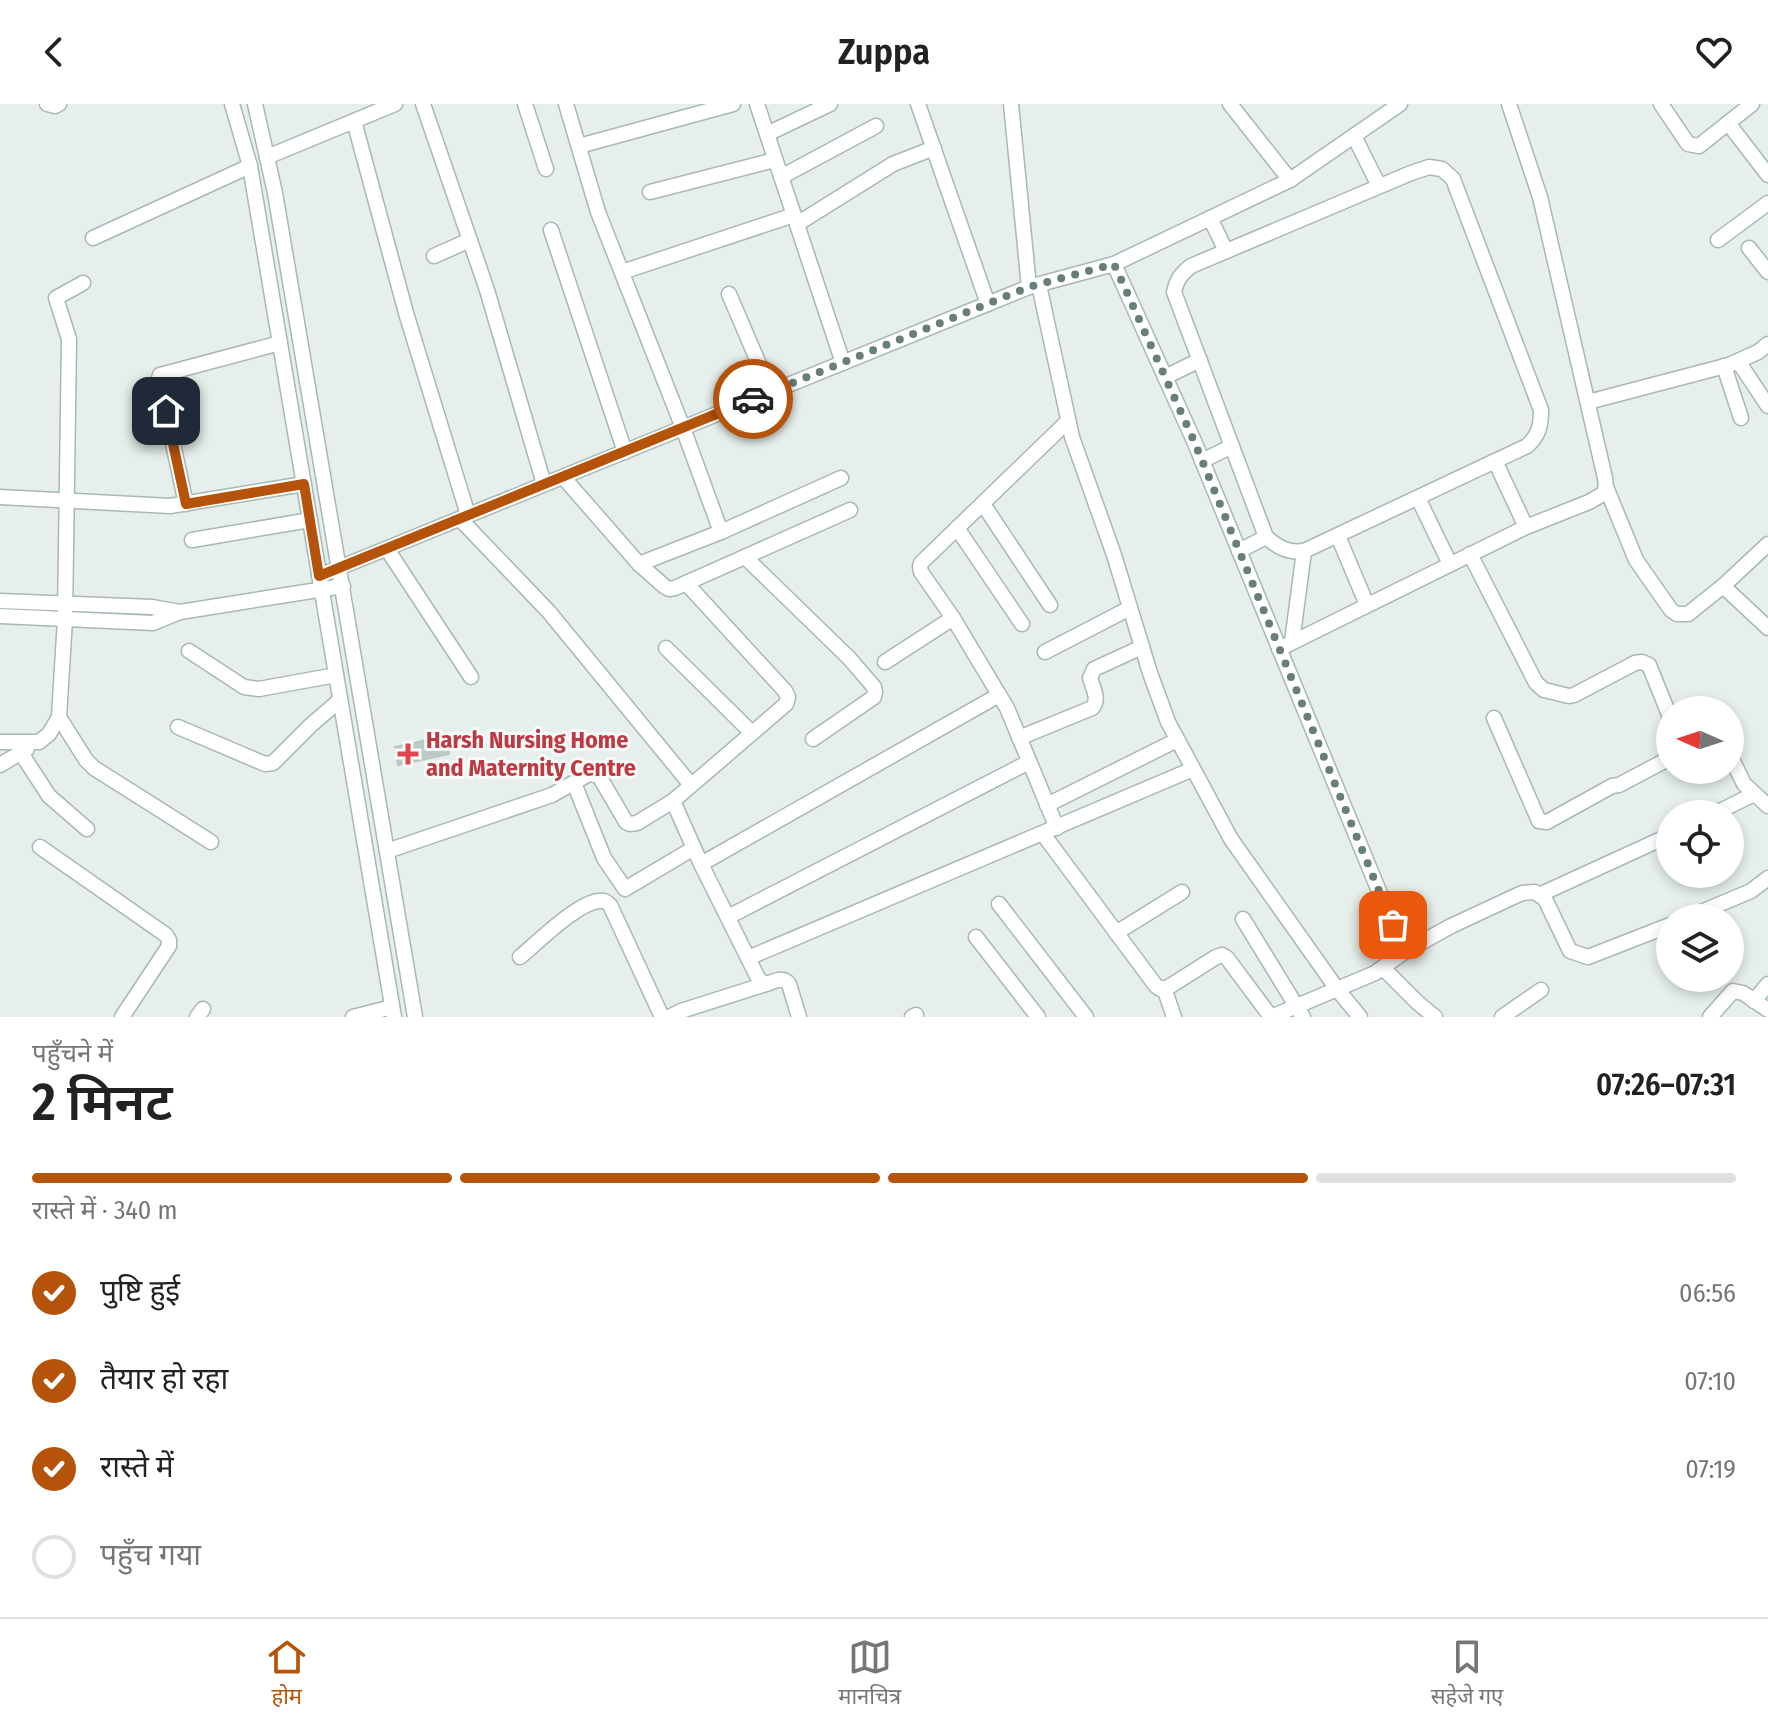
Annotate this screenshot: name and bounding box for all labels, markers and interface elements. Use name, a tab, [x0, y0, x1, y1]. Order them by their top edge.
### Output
icon: back	[32, 30, 76, 74]
text: Zuppa	[838, 30, 930, 74]
icon: heart	[1692, 30, 1736, 74]
courier	[713, 359, 793, 439]
pin	[132, 377, 200, 445]
icon: car	[731, 377, 775, 421]
icon: home	[144, 389, 188, 433]
north arrow	[1656, 696, 1744, 784]
map controls	[1656, 696, 1744, 992]
place label: Harsh Nursing Home and Maternity Centre	[426, 726, 636, 782]
marker: Harsh Nursing Home and Maternity Centre	[397, 743, 419, 765]
button: locate	[1656, 800, 1744, 888]
pin	[1359, 891, 1427, 959]
icon: bag	[1371, 903, 1415, 947]
button: layers	[1656, 904, 1744, 992]
text: पहुँचने में	[32, 1038, 113, 1069]
text: 07:26–07:31	[1596, 1067, 1736, 1103]
text: 2 मिनट	[32, 1071, 173, 1134]
text: रास्ते में · 340 m	[32, 1195, 178, 1226]
icon: check	[32, 1271, 76, 1315]
text: पुष्टि हुई	[100, 1273, 180, 1309]
text: 06:56	[1679, 1278, 1736, 1309]
icon: check	[32, 1359, 76, 1403]
text: तैयार हो रहा	[100, 1361, 228, 1397]
text: 07:10	[1684, 1366, 1736, 1397]
icon: check	[32, 1447, 76, 1491]
text: रास्ते में	[100, 1449, 174, 1485]
text: 07:19	[1685, 1454, 1736, 1485]
text: पहुँच गया	[100, 1537, 201, 1573]
tab: होम	[265, 1635, 309, 1713]
tab: मानचित्र	[838, 1635, 901, 1713]
tab: सहेजे गए	[1431, 1635, 1503, 1713]

